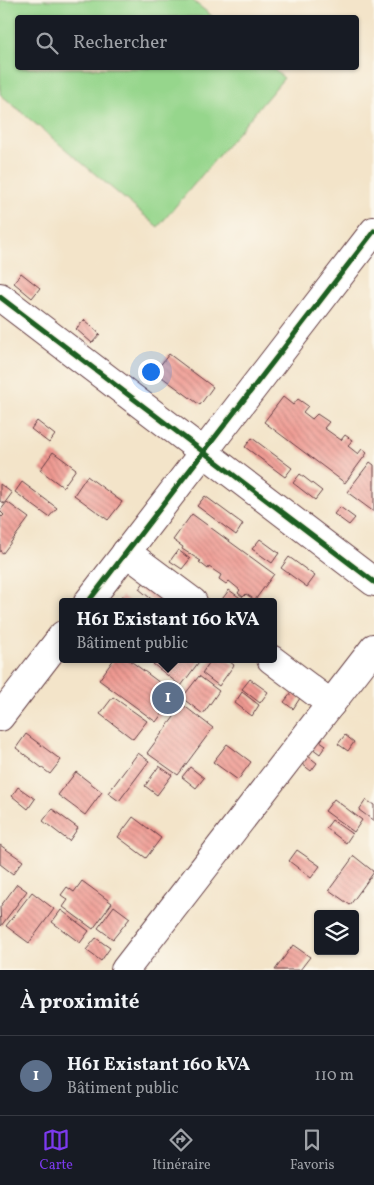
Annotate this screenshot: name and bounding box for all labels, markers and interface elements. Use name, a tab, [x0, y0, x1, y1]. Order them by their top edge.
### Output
search box	[15, 15, 359, 70]
icon: search	[33, 29, 61, 57]
text: Rechercher	[73, 30, 167, 56]
your location	[138, 359, 164, 385]
popup	[59, 598, 277, 663]
text: H61 Existant 160 kVA	[76, 607, 260, 633]
text: Bâtiment public	[76, 633, 188, 655]
pin: 1	[152, 679, 184, 717]
map controls	[314, 910, 359, 955]
button: layers	[314, 910, 359, 955]
text: À proximité	[20, 988, 139, 1017]
text: H61 Existant 160 kVA	[67, 1052, 250, 1078]
text: 1	[33, 1065, 39, 1087]
text: 110 m	[315, 1065, 354, 1087]
text: Bâtiment public	[67, 1078, 179, 1100]
tab: Carte	[40, 1126, 73, 1175]
tab: Itinéraire	[152, 1126, 211, 1175]
tab: Favoris	[290, 1126, 334, 1175]

